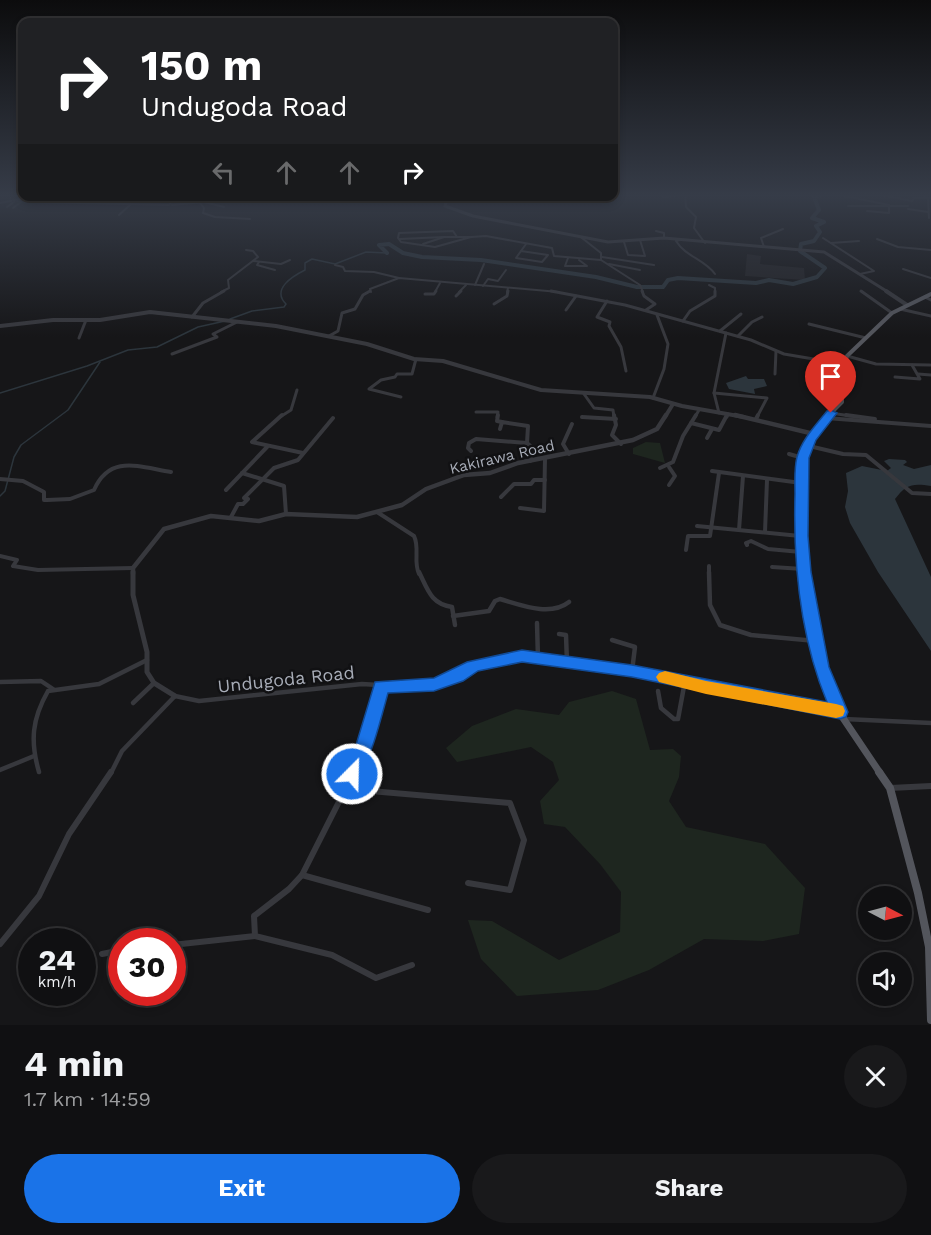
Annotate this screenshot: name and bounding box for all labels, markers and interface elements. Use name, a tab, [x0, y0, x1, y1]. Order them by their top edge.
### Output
text: 150 m	[141, 41, 262, 90]
icon: right	[42, 42, 120, 120]
text: Undugoda Road	[141, 91, 348, 123]
icon: left	[207, 156, 240, 189]
icon: ahead	[270, 156, 303, 189]
icon: ahead	[333, 156, 366, 189]
icon: right	[396, 156, 429, 189]
pin	[805, 351, 856, 413]
icon: arrive	[814, 360, 847, 393]
street label: Kakirawa Road	[448, 436, 556, 478]
street label: Undugoda Road	[216, 661, 356, 697]
position arrow	[320, 742, 384, 806]
north arrow	[858, 886, 912, 940]
map controls	[858, 886, 912, 1006]
speed limit sign: 30	[108, 928, 186, 1006]
text: 24	[39, 942, 75, 977]
button: sound	[858, 952, 912, 1006]
text: km/h	[38, 973, 76, 991]
text: 4 min	[24, 1043, 124, 1085]
button: close	[844, 1045, 907, 1108]
text: 1.7 km · 14:59	[24, 1087, 151, 1111]
button: Exit	[24, 1154, 460, 1223]
button: Share	[472, 1154, 907, 1223]

